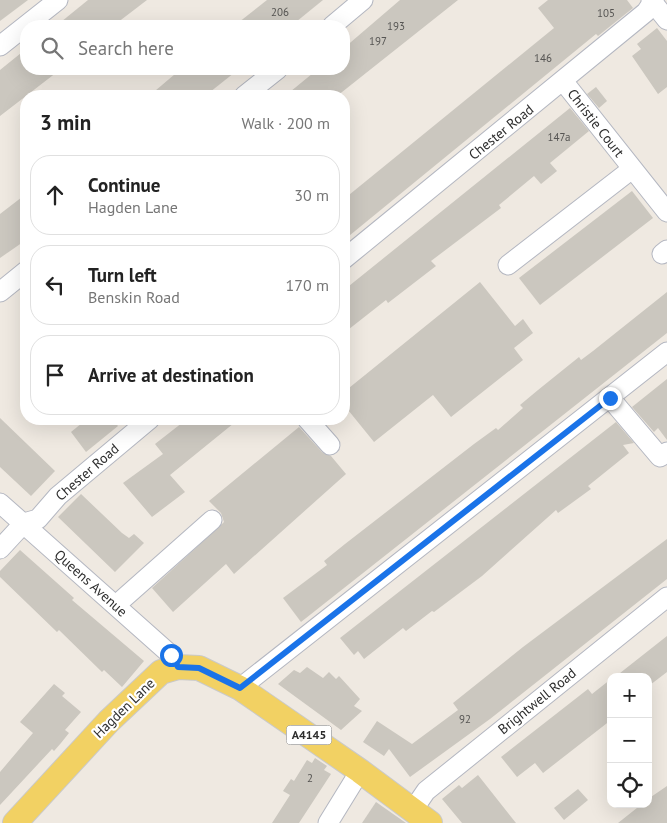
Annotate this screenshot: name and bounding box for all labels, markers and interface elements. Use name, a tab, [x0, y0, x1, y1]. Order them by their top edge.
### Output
house number: 206	[271, 5, 289, 19]
house number: 105	[597, 6, 615, 20]
house number: 193	[387, 19, 405, 33]
search box	[20, 20, 350, 75]
icon: search	[38, 34, 66, 62]
house number: 197	[369, 34, 387, 48]
text: Search here	[78, 36, 174, 60]
house number: 146	[534, 51, 552, 65]
street label: Christie Court	[564, 85, 628, 161]
street label: Chester Road	[465, 100, 537, 164]
text: 3 min	[40, 109, 91, 136]
text: Walk · 200 m	[241, 113, 330, 133]
house number: 147a	[548, 130, 570, 144]
text: Continue	[88, 173, 160, 197]
icon: ahead	[41, 181, 69, 209]
text: 30 m	[294, 185, 329, 205]
text: Hagden Lane	[88, 197, 178, 217]
text: Turn left	[88, 263, 157, 287]
icon: left	[41, 271, 69, 299]
text: 170 m	[286, 275, 329, 295]
text: Benskin Road	[88, 287, 180, 307]
icon: arrive	[41, 361, 69, 389]
text: Arrive at destination	[88, 363, 254, 387]
route end	[599, 387, 622, 410]
street label: Chester Road	[51, 439, 123, 505]
street label: Queens Avenue	[51, 546, 131, 620]
route start	[160, 644, 183, 667]
street label: Brightwell Road	[494, 664, 580, 738]
map controls	[607, 673, 652, 808]
button: +	[607, 673, 652, 718]
street label: Hagden Lane	[89, 674, 159, 742]
house number: 92	[459, 712, 471, 726]
button: −	[607, 718, 652, 763]
road number: A4145	[286, 726, 332, 744]
button: locate	[607, 763, 652, 808]
house number: 2	[307, 771, 313, 785]

